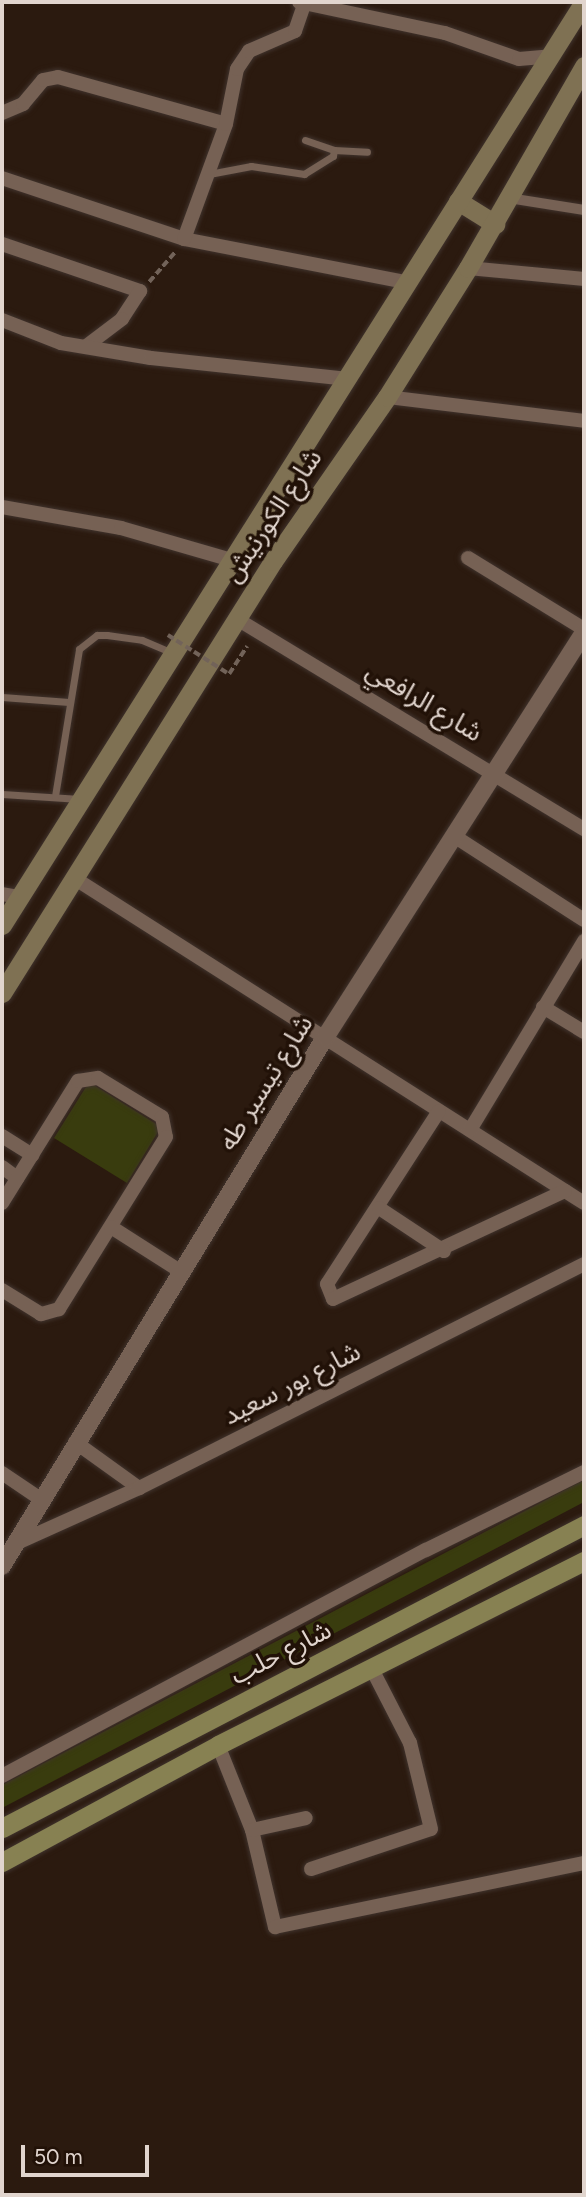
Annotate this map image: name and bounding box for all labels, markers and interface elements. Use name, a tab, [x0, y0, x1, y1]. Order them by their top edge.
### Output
street label: شارع الكورنيش	[217, 443, 329, 589]
street label: شارع الرافعي	[360, 655, 488, 749]
street label: شارع تيسير طه	[212, 1010, 320, 1156]
street label: شارع بور سعيد	[218, 1336, 366, 1432]
street label: شارع حلب	[226, 1614, 336, 1692]
scale bar	[24, 2130, 152, 2174]
text: 50 m	[34, 2144, 83, 2169]

